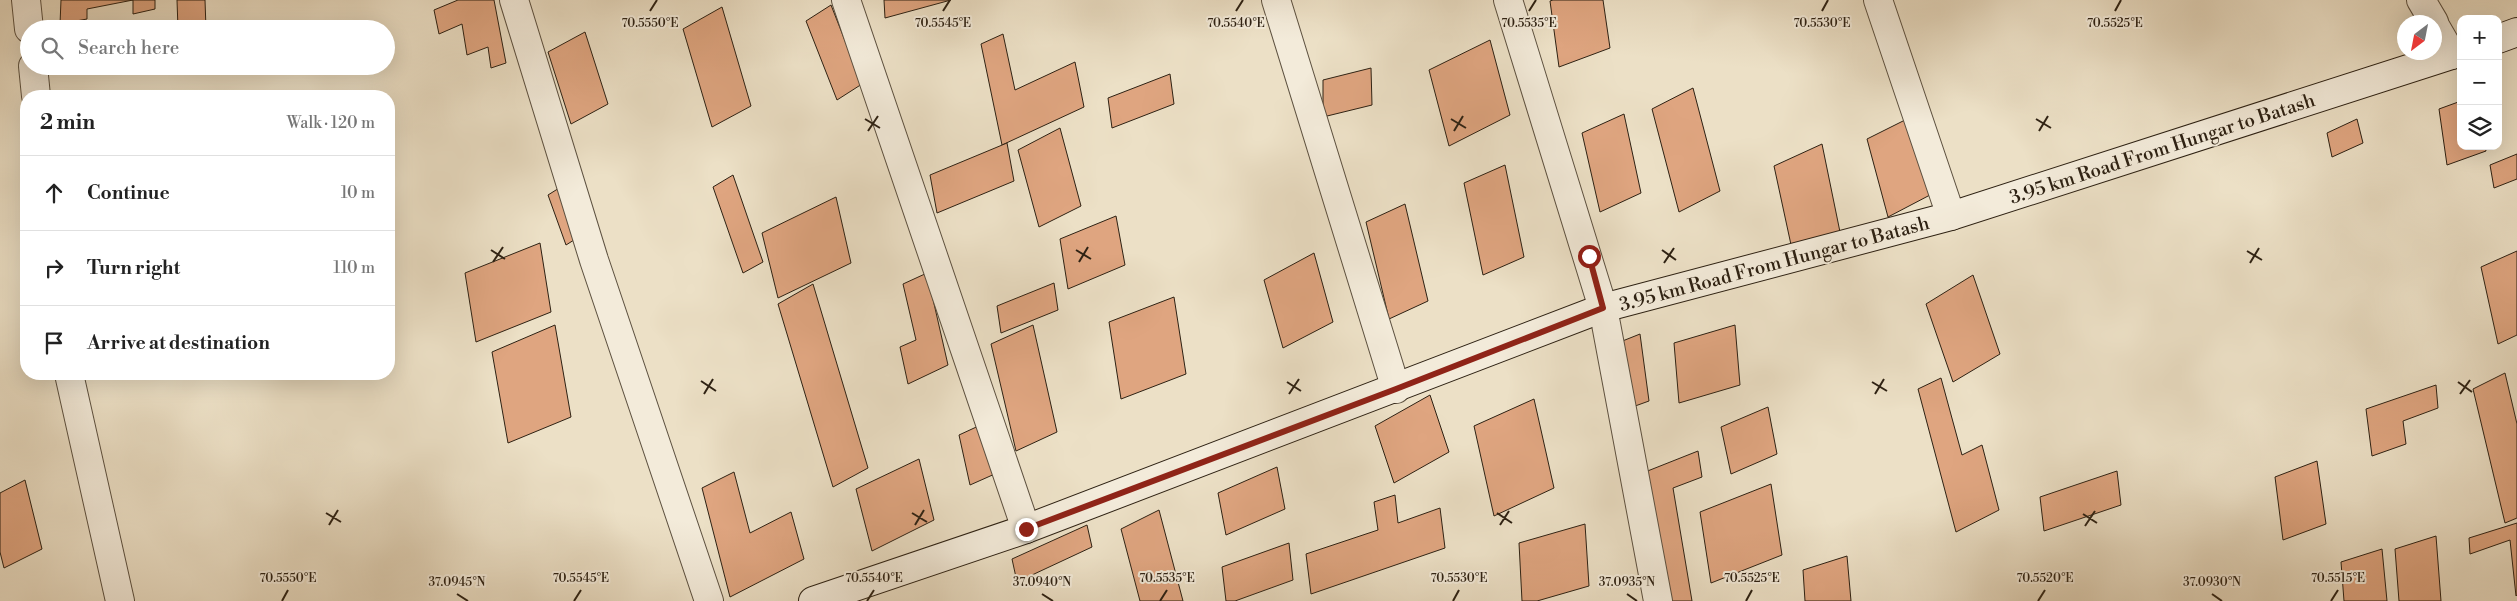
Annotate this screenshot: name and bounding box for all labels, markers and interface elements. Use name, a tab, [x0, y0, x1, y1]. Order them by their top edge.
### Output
north arrow	[2397, 15, 2442, 60]
map controls	[2457, 15, 2502, 150]
button: +	[2457, 15, 2502, 60]
text: 70.5550°E	[622, 16, 678, 31]
text: 70.5545°E	[915, 16, 971, 31]
text: 70.5540°E	[1207, 16, 1265, 31]
text: 70.5535°E	[1501, 16, 1557, 31]
text: 70.5530°E	[1794, 16, 1850, 31]
text: 70.5525°E	[2087, 16, 2143, 31]
search box	[20, 20, 395, 75]
icon: search	[38, 34, 66, 62]
text: Search here	[78, 36, 179, 60]
button: −	[2457, 60, 2502, 105]
street label: 3.95 km Road From Hungar to Batash	[2006, 88, 2318, 210]
button: layers	[2457, 105, 2502, 150]
text: 2 min	[40, 110, 95, 136]
text: Walk · 120 m	[287, 113, 375, 133]
icon: ahead	[40, 179, 68, 207]
text: Continue	[87, 181, 170, 205]
text: 10 m	[341, 183, 375, 203]
street label: 3.95 km Road From Hungar to Batash	[1617, 211, 1932, 317]
route start	[1578, 245, 1601, 268]
icon: right	[40, 254, 68, 282]
text: Turn right	[87, 256, 180, 280]
text: 110 m	[333, 258, 375, 278]
icon: arrive	[40, 329, 68, 357]
text: Arrive at destination	[87, 331, 270, 355]
route end	[1015, 518, 1038, 541]
text: 70.5550°E	[260, 571, 316, 586]
text: 70.5545°E	[553, 571, 609, 586]
text: 70.5540°E	[845, 571, 903, 586]
text: 70.5535°E	[1139, 571, 1195, 586]
text: 70.5530°E	[1431, 571, 1487, 586]
text: 70.5525°E	[1724, 571, 1780, 586]
text: 70.5520°E	[2016, 571, 2074, 586]
text: 70.5515°E	[2311, 571, 2365, 586]
text: 37.0945°N	[428, 575, 486, 590]
text: 37.0940°N	[1013, 575, 1071, 590]
text: 37.0935°N	[1599, 575, 1655, 590]
text: 37.0930°N	[2183, 575, 2241, 590]

